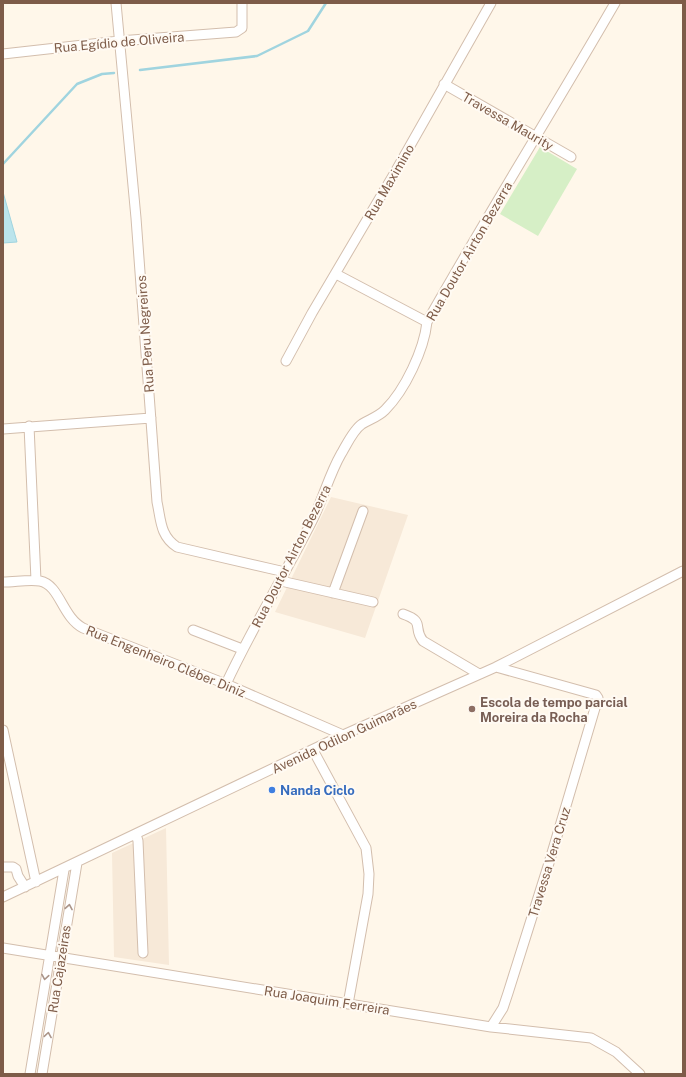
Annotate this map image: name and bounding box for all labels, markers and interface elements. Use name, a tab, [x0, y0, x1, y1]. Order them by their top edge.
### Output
street label: Rua Egídio de Oliveira	[53, 29, 185, 56]
street label: Travessa Maurity	[459, 89, 556, 154]
street label: Rua Maximino	[362, 142, 417, 223]
street label: Rua Doutor Airton Bezerra	[423, 179, 515, 323]
street label: Rua Peru Negreiros	[134, 275, 157, 393]
street label: Rua Doutor Airton Bezerra	[249, 482, 334, 630]
street label: Rua Engenheiro Cléber Diniz	[84, 623, 248, 700]
place label: Escola de tempo parcial Moreira da Rocha	[480, 695, 628, 725]
street label: Avenida Odilon Guimarães	[269, 696, 419, 777]
marker: Escola de tempo parcial Moreira da Rocha	[467, 704, 477, 714]
place label: Nanda Ciclo	[280, 783, 355, 798]
marker: Nanda Ciclo	[267, 785, 277, 795]
street label: Travessa Vera Cruz	[526, 805, 573, 919]
one-way arrow	[65, 904, 73, 910]
street label: Rua Cajazeiras	[45, 924, 74, 1014]
one-way arrow	[41, 974, 50, 980]
street label: Rua Joaquim Ferreira	[263, 983, 391, 1018]
one-way arrow	[43, 1032, 52, 1039]

